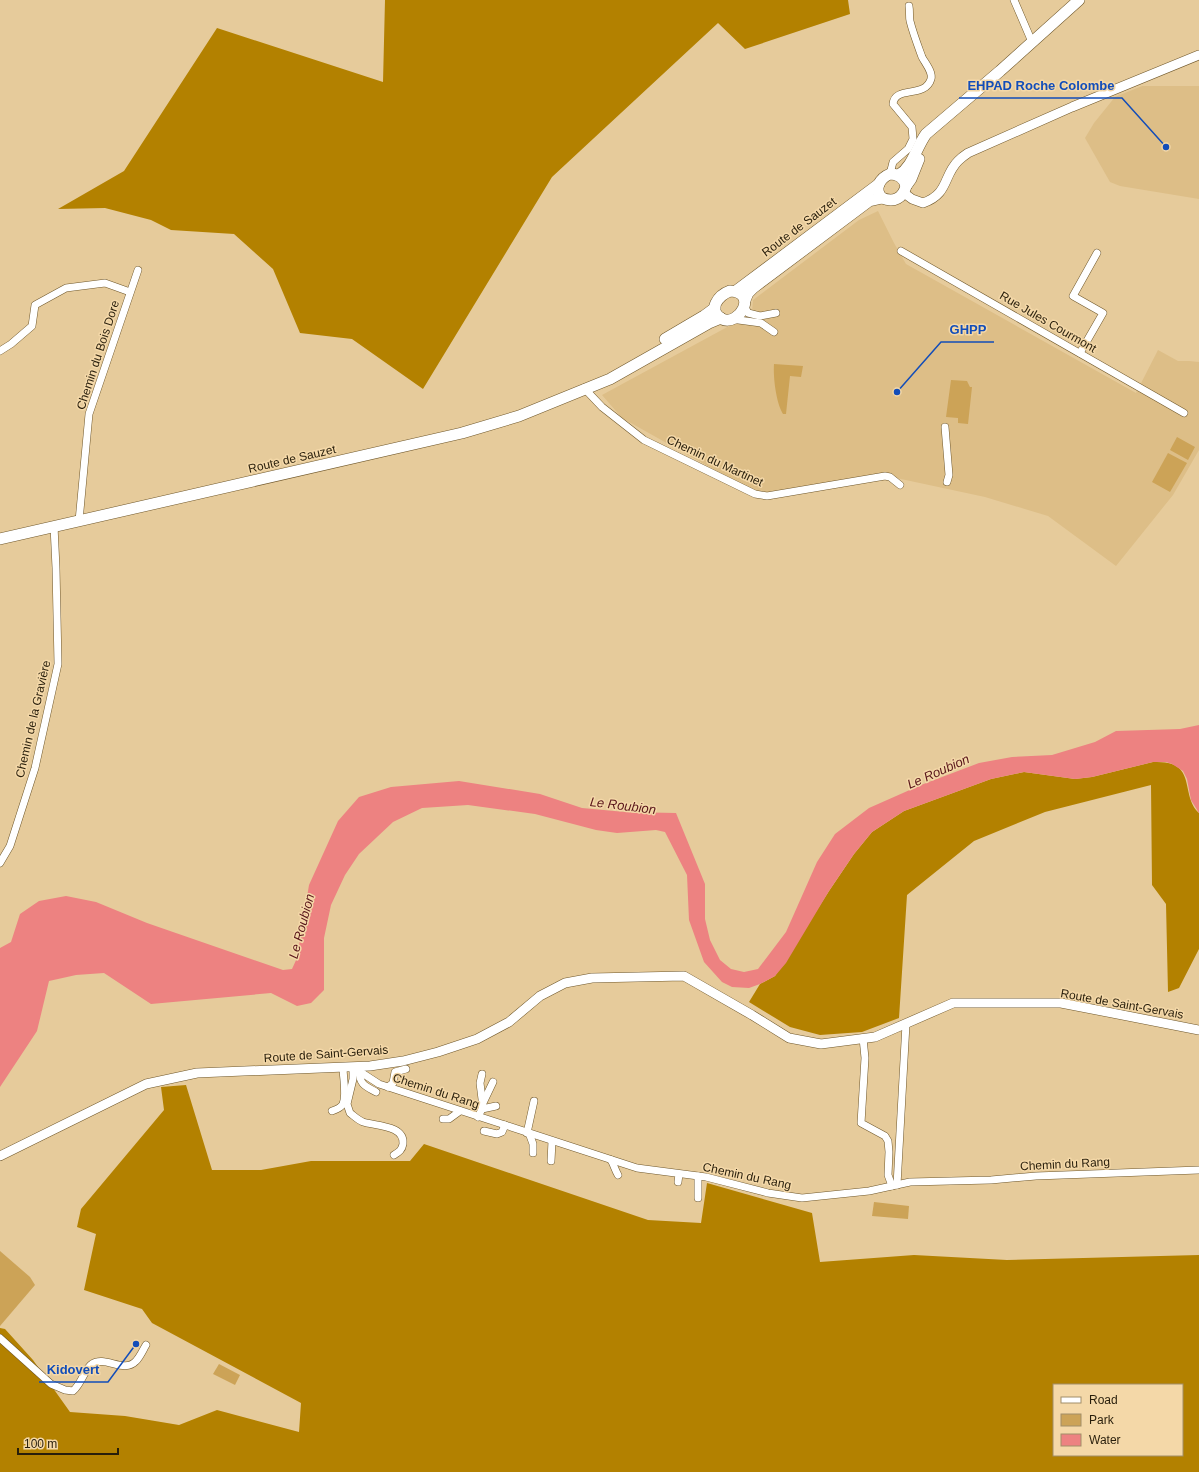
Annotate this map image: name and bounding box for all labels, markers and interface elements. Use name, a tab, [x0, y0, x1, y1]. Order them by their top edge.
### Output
callout: EHPAD Roche Colombe	[959, 73, 1122, 98]
text: EHPAD Roche Colombe	[967, 78, 1115, 93]
street label: Route de Sauzet	[759, 194, 839, 259]
street label: Rue Jules Courmont	[997, 289, 1099, 356]
street label: Chemin du Bois Dore	[74, 298, 122, 411]
callout: GHPP	[941, 317, 994, 342]
text: GHPP	[950, 322, 987, 337]
street label: Chemin du Martinet	[665, 433, 766, 490]
street label: Route de Sauzet	[247, 442, 338, 476]
street label: Chemin de la Gravière	[13, 659, 53, 779]
water label: Le Roubion	[905, 751, 972, 792]
water label: Le Roubion	[589, 794, 657, 817]
water label: Le Roubion	[286, 892, 317, 960]
street label: Route de Saint-Gervais	[1059, 986, 1185, 1022]
street label: Route de Saint-Gervais	[263, 1043, 389, 1065]
street label: Chemin du Rang	[391, 1070, 481, 1112]
street label: Chemin du Rang	[1020, 1155, 1110, 1173]
street label: Chemin du Rang	[701, 1160, 793, 1192]
callout: Kidovert	[39, 1357, 108, 1382]
text: Kidovert	[47, 1362, 100, 1377]
legend	[1053, 1384, 1183, 1456]
text: Road	[1089, 1393, 1118, 1407]
text: Park	[1089, 1413, 1115, 1427]
scale bar	[18, 1430, 118, 1456]
text: Water	[1089, 1433, 1121, 1447]
text: 100 m	[24, 1437, 57, 1451]

